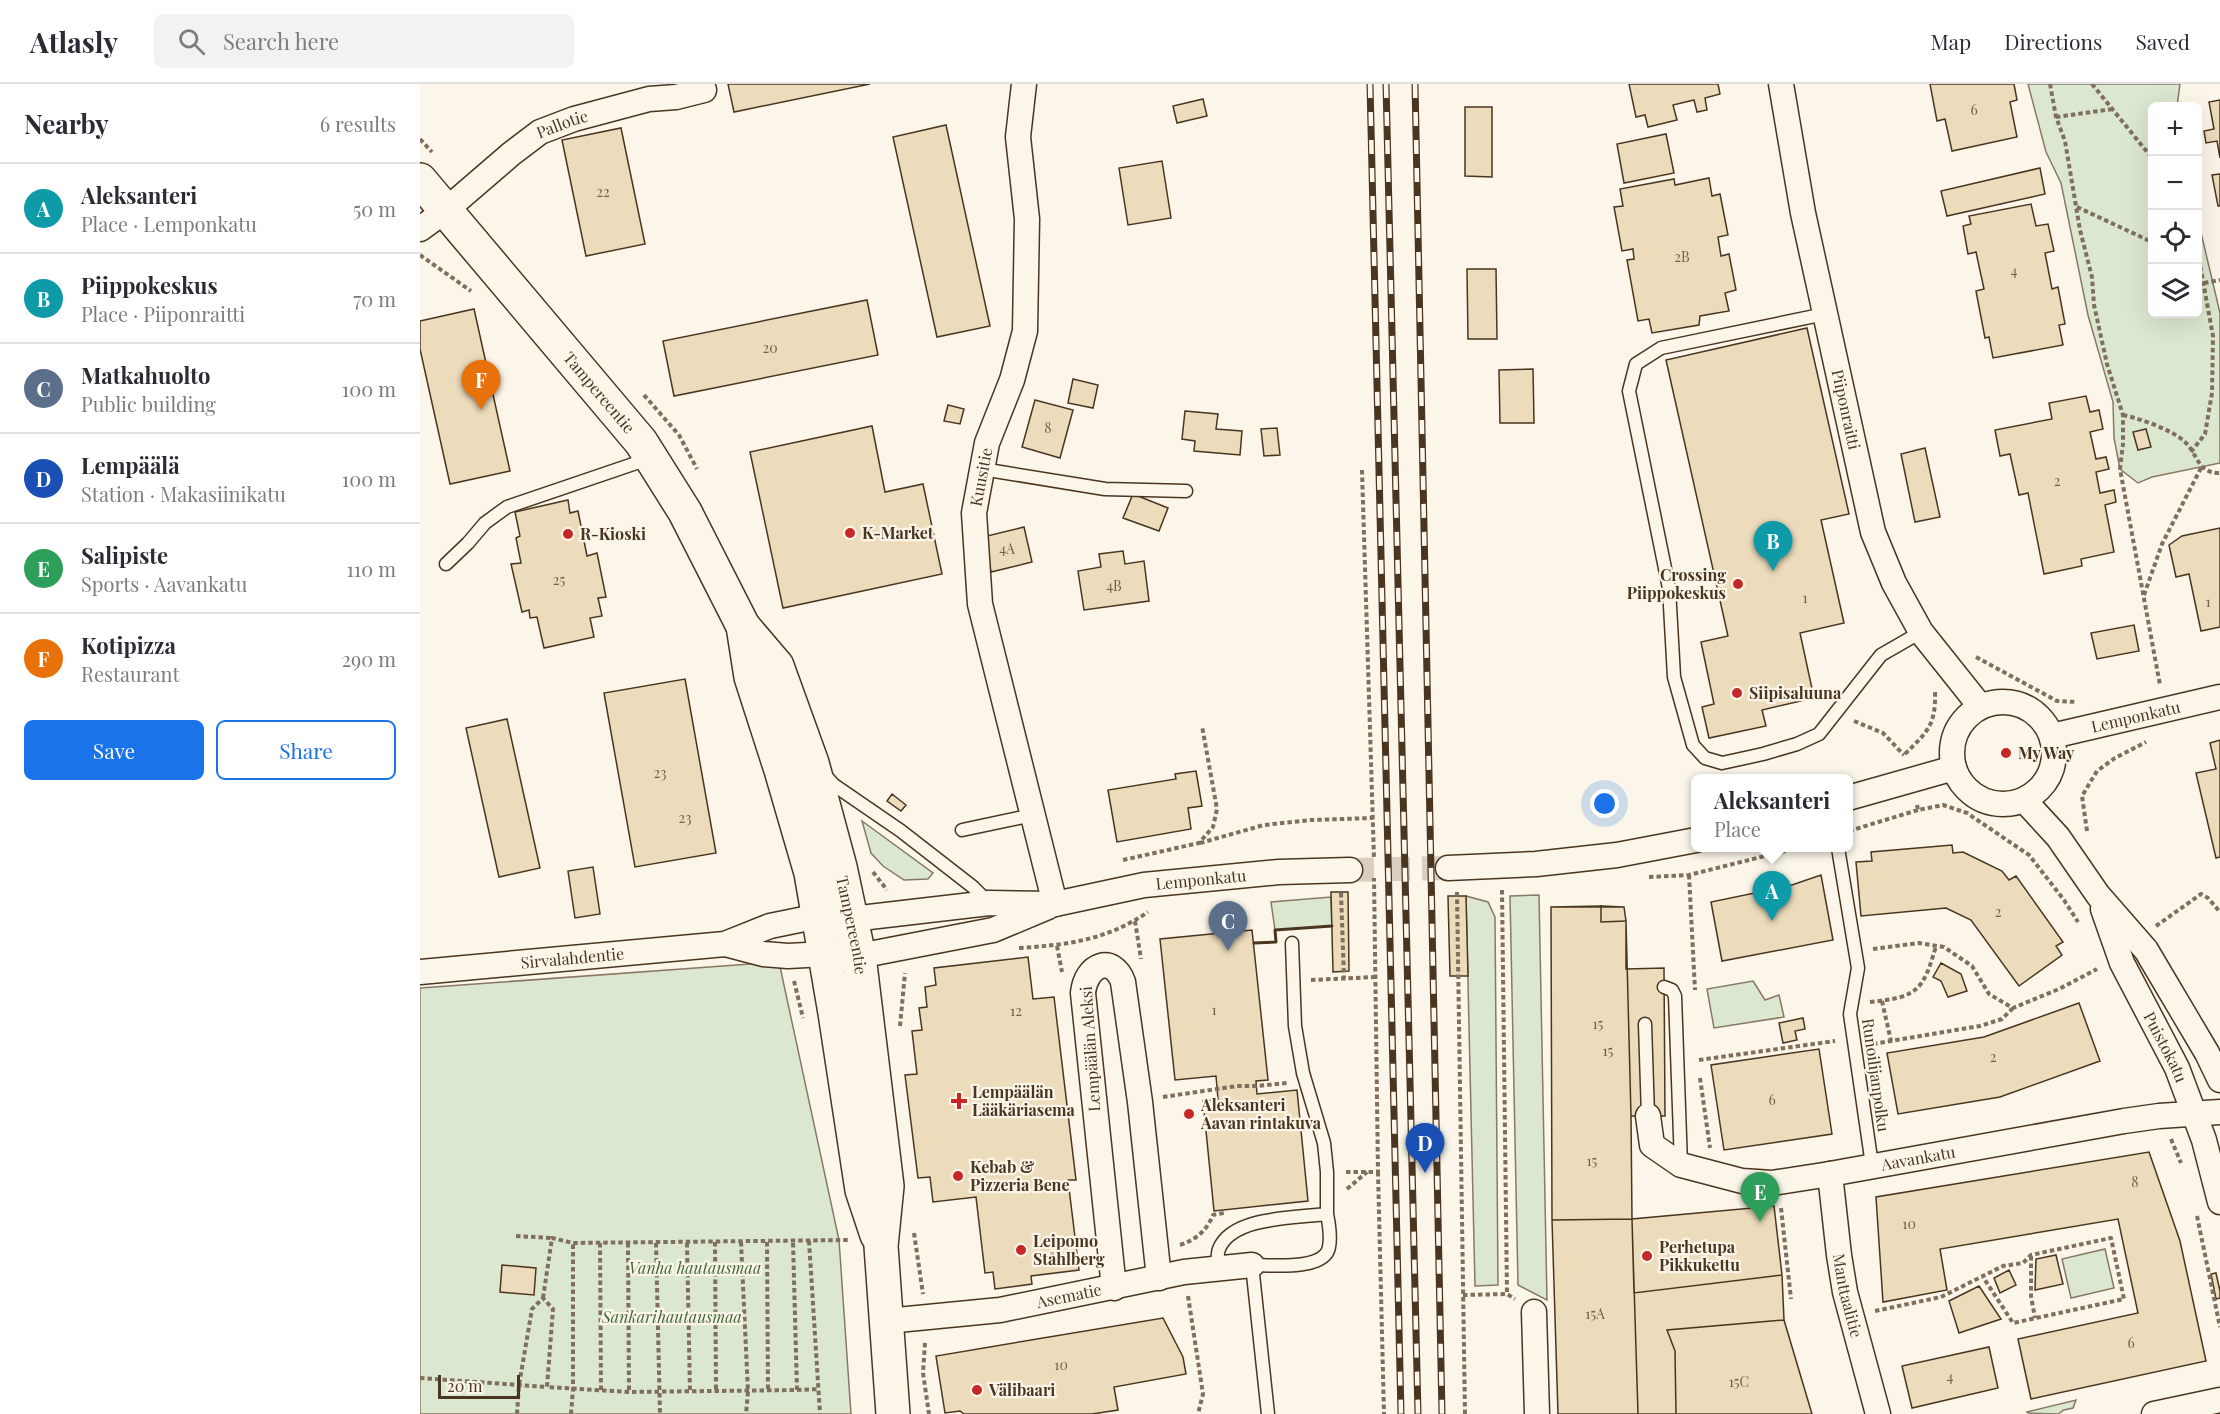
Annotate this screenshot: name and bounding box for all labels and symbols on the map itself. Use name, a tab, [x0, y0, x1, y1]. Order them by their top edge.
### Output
house number: 6	[1970, 100, 1978, 119]
street label: Pallotie	[533, 105, 590, 142]
house number: 22	[596, 182, 610, 201]
house number: 2B	[1674, 247, 1690, 266]
house number: 4	[2011, 261, 2018, 280]
house number: 20	[762, 338, 778, 357]
street label: Tampereentie	[559, 347, 640, 437]
pin: F	[462, 360, 500, 410]
street label: Piiponraitti	[1828, 367, 1866, 452]
house number: 8	[1044, 418, 1052, 437]
street label: Kuusitie	[965, 446, 996, 508]
house number: 2	[2054, 471, 2061, 490]
place label: K-Market	[862, 522, 934, 543]
pin: B	[1754, 522, 1792, 571]
place label: R-Kioski	[580, 523, 646, 544]
marker: K-Market	[843, 526, 857, 540]
marker: R-Kioski	[561, 527, 575, 541]
house number: 4A	[999, 539, 1015, 558]
place label: Crossing Piippokeskus	[1627, 564, 1726, 603]
house number: 25	[553, 570, 565, 589]
house number: 4B	[1106, 576, 1122, 595]
marker: Crossing Piippokeskus	[1731, 577, 1745, 591]
house number: 1	[1802, 588, 1808, 607]
house number: 1	[2205, 592, 2211, 611]
place label: Siipisaluuna	[1749, 682, 1842, 703]
marker: Siipisaluuna	[1730, 686, 1744, 700]
street label: Lemponkatu	[2089, 696, 2182, 737]
place label: My Way	[2018, 742, 2075, 763]
marker: My Way	[1999, 746, 2013, 760]
house number: 23	[653, 763, 667, 782]
your location	[1590, 789, 1619, 818]
house number: 23	[678, 808, 692, 827]
street label: Lemponkatu	[1155, 864, 1247, 894]
pin: A	[1752, 872, 1792, 921]
street label: Tampereentie	[832, 874, 872, 976]
pin: C	[1208, 902, 1248, 951]
house number: 2	[1995, 902, 2002, 921]
street label: Sirvalahdentie	[520, 942, 625, 973]
street label: Lempäälän Aleksi	[1075, 985, 1104, 1112]
house number: 1	[1211, 1000, 1217, 1019]
house number: 12	[1010, 1001, 1022, 1020]
street label: Puistokatu	[2139, 1008, 2192, 1085]
house number: 15	[1593, 1014, 1604, 1033]
street label: Runoilijanpolku	[1858, 1017, 1895, 1133]
house number: 15	[1603, 1041, 1614, 1060]
house number: 2	[1990, 1047, 1997, 1066]
place label: Lempäälän Lääkäriasema	[972, 1081, 1076, 1120]
house number: 6	[1768, 1090, 1776, 1109]
marker: Lempäälän Lääkäriasema	[950, 1092, 968, 1110]
place label: Aleksanteri Aavan rintakuva	[1200, 1094, 1322, 1133]
marker: Aleksanteri Aavan rintakuva	[1182, 1107, 1196, 1121]
pin: D	[1406, 1124, 1444, 1173]
street label: Aavankatu	[1878, 1141, 1957, 1175]
house number: 15	[1587, 1151, 1598, 1170]
place label: Kebab & Pizzeria Bene	[970, 1156, 1070, 1195]
marker: Kebab & Pizzeria Bene	[951, 1169, 965, 1183]
pin: E	[1740, 1172, 1780, 1222]
house number: 8	[2131, 1172, 2139, 1191]
house number: 10	[1902, 1214, 1916, 1233]
place label: Leipomo Ståhlberg	[1033, 1230, 1105, 1269]
place label: Perhetupa Pikkukettu	[1659, 1236, 1740, 1275]
marker: Leipomo Ståhlberg	[1014, 1243, 1028, 1257]
marker: Perhetupa Pikkukettu	[1640, 1249, 1654, 1263]
street label: Manttaalitie	[1829, 1252, 1868, 1340]
park label: Vanha hautausmaa	[629, 1257, 761, 1278]
street label: Asematie	[1033, 1278, 1103, 1312]
house number: 15A	[1585, 1304, 1605, 1323]
park label: Sankarihautausmaa	[601, 1306, 742, 1327]
house number: 6	[2127, 1333, 2135, 1352]
house number: 10	[1054, 1355, 1068, 1374]
house number: 4	[1947, 1367, 1954, 1386]
scale bar	[438, 1372, 520, 1400]
house number: 15C	[1729, 1372, 1749, 1391]
place label: Välibaari	[988, 1379, 1055, 1400]
marker: Välibaari	[970, 1383, 984, 1397]

